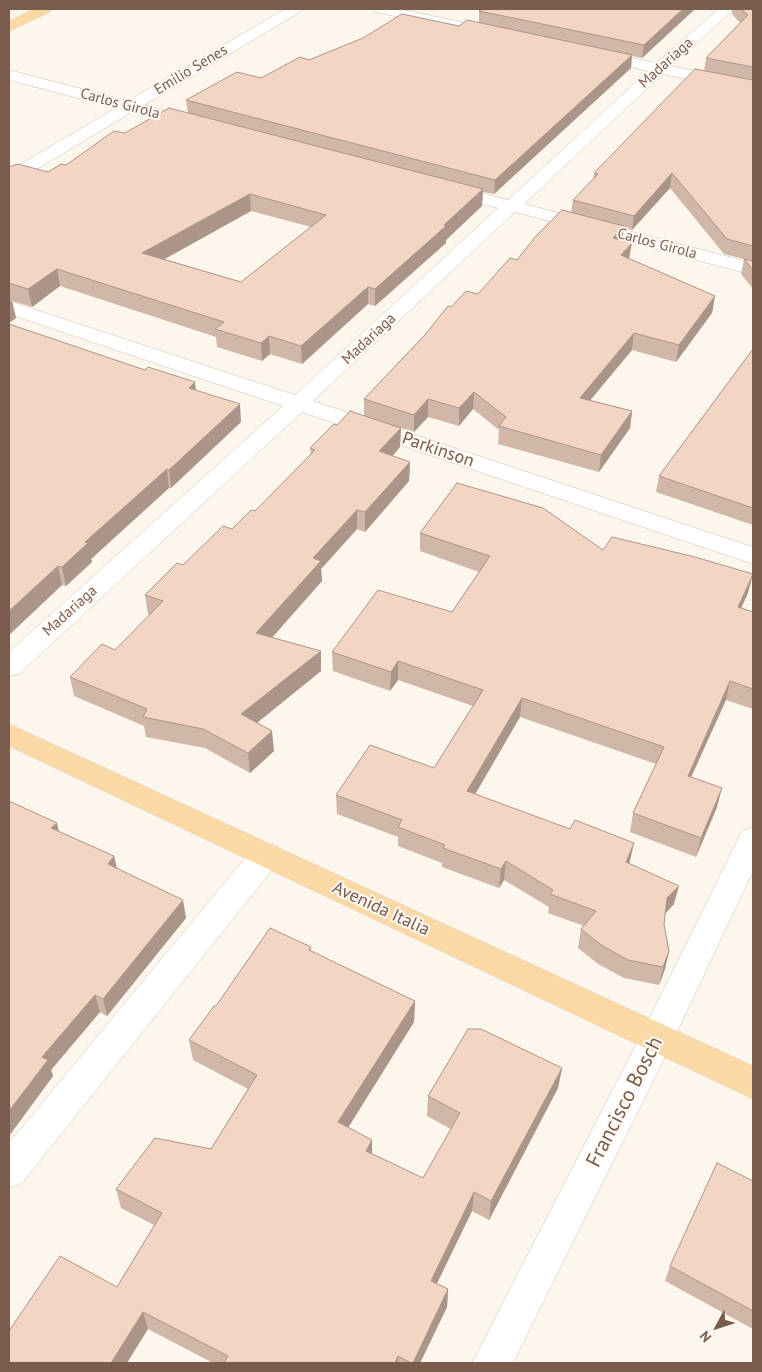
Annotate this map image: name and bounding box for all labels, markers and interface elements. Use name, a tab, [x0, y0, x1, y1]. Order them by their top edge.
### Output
street label: Madariaga	[635, 34, 697, 92]
street label: Emilio Senes	[151, 41, 231, 99]
street label: Carlos Girola	[78, 85, 162, 123]
street label: Carlos Girola	[615, 225, 699, 263]
street label: Madariaga	[338, 310, 400, 368]
street label: Parkinson	[399, 428, 477, 472]
street label: Madariaga	[39, 582, 101, 640]
street label: Avenida Italia	[329, 877, 433, 941]
street label: Francisco Bosch	[581, 1033, 669, 1171]
north arrow	[692, 1302, 742, 1352]
text: N	[696, 1327, 715, 1346]

